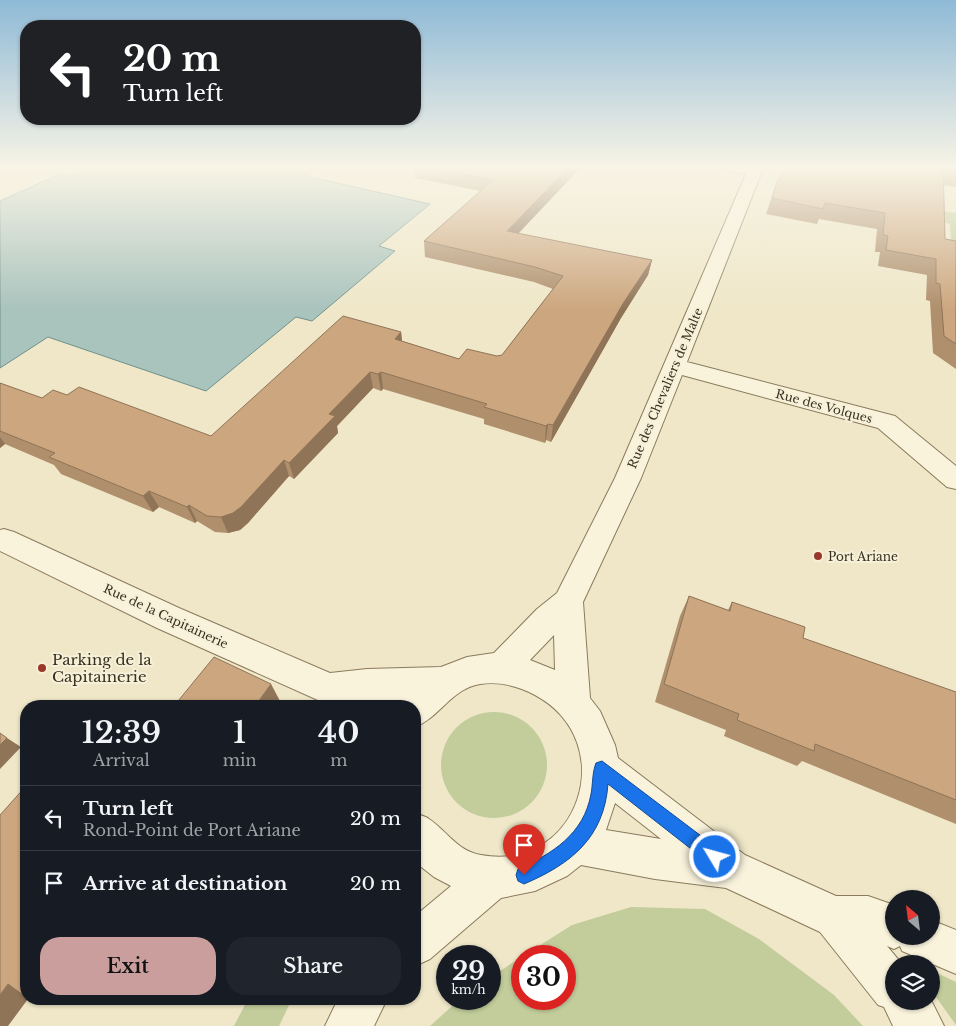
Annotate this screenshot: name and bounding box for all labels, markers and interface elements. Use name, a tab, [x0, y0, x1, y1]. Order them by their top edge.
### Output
text: 20 m	[123, 37, 220, 80]
icon: left	[40, 40, 105, 105]
text: Turn left	[123, 80, 223, 107]
street label: Rue des Chevaliers de Malte	[624, 305, 706, 471]
street label: Rue des Volques	[774, 386, 874, 426]
place label: Port Ariane	[828, 549, 898, 564]
marker: Port Ariane	[812, 550, 824, 562]
street label: Rue de la Capitainerie	[101, 581, 231, 652]
place label: Parking de la Capitainerie	[52, 650, 152, 686]
marker: Parking de la Capitainerie	[36, 662, 48, 674]
text: 12:39	[82, 714, 161, 751]
text: 1	[233, 714, 246, 751]
text: 40	[318, 714, 359, 751]
text: Arrival	[93, 750, 150, 770]
text: min	[223, 750, 256, 770]
text: m	[330, 750, 347, 770]
text: Turn left	[83, 797, 174, 820]
icon: left	[40, 804, 68, 832]
text: 20 m	[350, 807, 401, 830]
text: Rond-Point de Port Ariane	[83, 820, 301, 840]
pin	[503, 824, 545, 875]
position arrow	[688, 830, 740, 882]
icon: arrive	[510, 831, 538, 859]
icon: arrive	[40, 869, 68, 897]
text: Arrive at destination	[83, 872, 287, 895]
text: 20 m	[350, 872, 401, 895]
north arrow	[885, 890, 940, 945]
map controls	[885, 890, 940, 1010]
button: Exit	[40, 937, 216, 995]
button: Share	[226, 937, 401, 995]
speed limit sign: 30	[511, 945, 576, 1010]
button: layers	[885, 955, 940, 1010]
text: 29	[452, 956, 485, 987]
text: km/h	[451, 982, 486, 997]

